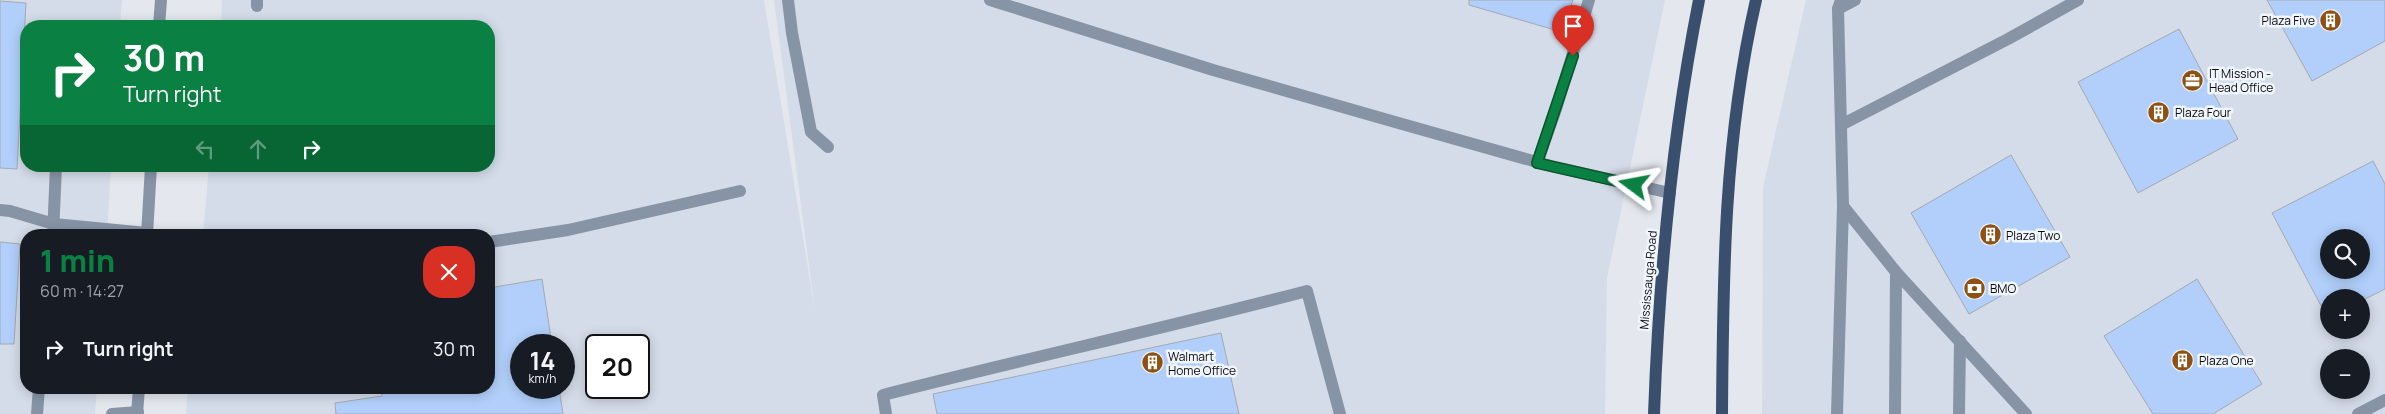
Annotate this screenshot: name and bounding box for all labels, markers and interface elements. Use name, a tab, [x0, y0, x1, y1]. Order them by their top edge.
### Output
pin	[1552, 5, 1594, 56]
building icon: Plaza Five	[2319, 8, 2343, 32]
icon: arrive	[1559, 12, 1587, 40]
place label: Plaza Five	[2262, 12, 2315, 29]
text: 30 m	[123, 34, 205, 82]
icon: right	[40, 40, 105, 105]
place label: IT Mission - Head Office	[2209, 65, 2273, 96]
office icon: IT Mission - Head Office	[2181, 68, 2205, 92]
text: Turn right	[123, 79, 221, 109]
building icon: Plaza Four	[2147, 100, 2171, 124]
place label: Plaza Four	[2175, 104, 2232, 121]
icon: left	[191, 135, 219, 163]
icon: ahead	[244, 135, 272, 163]
icon: right	[297, 135, 325, 163]
position arrow	[1607, 158, 1659, 210]
building icon: Plaza Two	[1978, 223, 2002, 247]
place label: Plaza Two	[2006, 227, 2060, 244]
map controls	[2320, 229, 2370, 399]
button: search	[2320, 229, 2370, 279]
street label: Mississauga Road	[1635, 230, 1661, 330]
text: 1 min	[40, 240, 115, 281]
button: close	[423, 246, 475, 298]
bank icon: BMO	[1962, 276, 1986, 300]
text: 60 m · 14:27	[40, 280, 124, 302]
place label: BMO	[1990, 280, 2016, 297]
button: +	[2320, 289, 2370, 339]
speed limit sign: 20	[585, 334, 650, 399]
icon: right	[40, 335, 68, 363]
text: Turn right	[83, 336, 173, 362]
text: 30 m	[433, 336, 475, 362]
text: 14	[529, 343, 556, 378]
place label: Walmart Home Office	[1168, 348, 1236, 379]
building icon: Plaza One	[2171, 348, 2195, 372]
button: −	[2320, 349, 2370, 399]
building icon: Walmart Home Office	[1140, 351, 1164, 375]
place label: Plaza One	[2199, 352, 2254, 369]
text: km/h	[529, 370, 556, 387]

